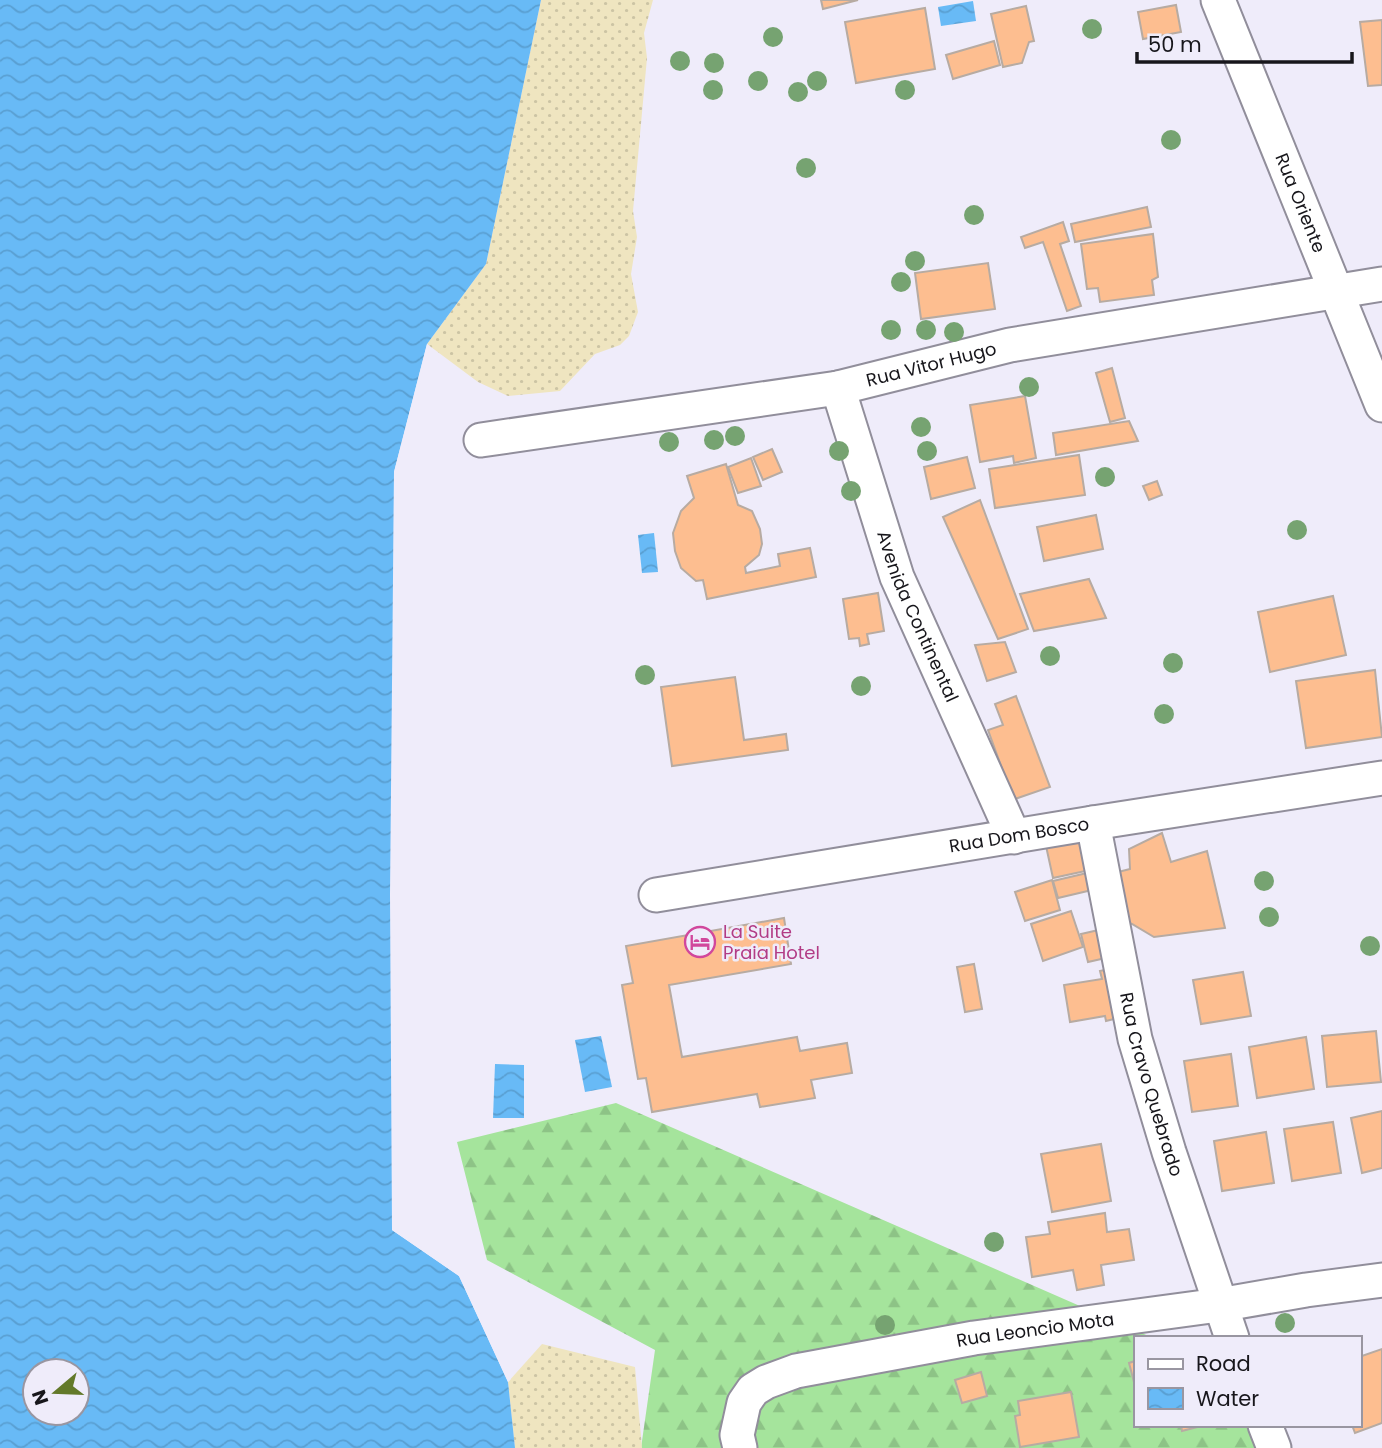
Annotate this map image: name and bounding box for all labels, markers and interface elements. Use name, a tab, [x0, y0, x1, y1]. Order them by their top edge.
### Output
scale bar	[1137, 21, 1352, 65]
text: 50 m	[1148, 30, 1202, 59]
street label: Rua Oriente	[1269, 149, 1332, 256]
street label: Rua Vitor Hugo	[863, 336, 999, 392]
street label: Avenida Continental	[871, 527, 965, 706]
street label: Rua Dom Bosco	[947, 811, 1091, 859]
place label: La Suite Praia Hotel	[723, 919, 820, 965]
hotel icon: La Suite Praia Hotel	[683, 925, 717, 959]
street label: Rua Cravo Quebrado	[1114, 990, 1189, 1180]
street label: Rua Leoncio Mota	[954, 1306, 1116, 1353]
legend	[1134, 1336, 1361, 1427]
text: Road	[1196, 1349, 1251, 1378]
north arrow	[21, 1357, 91, 1427]
text: Water	[1196, 1384, 1259, 1413]
text: N	[25, 1386, 55, 1409]

